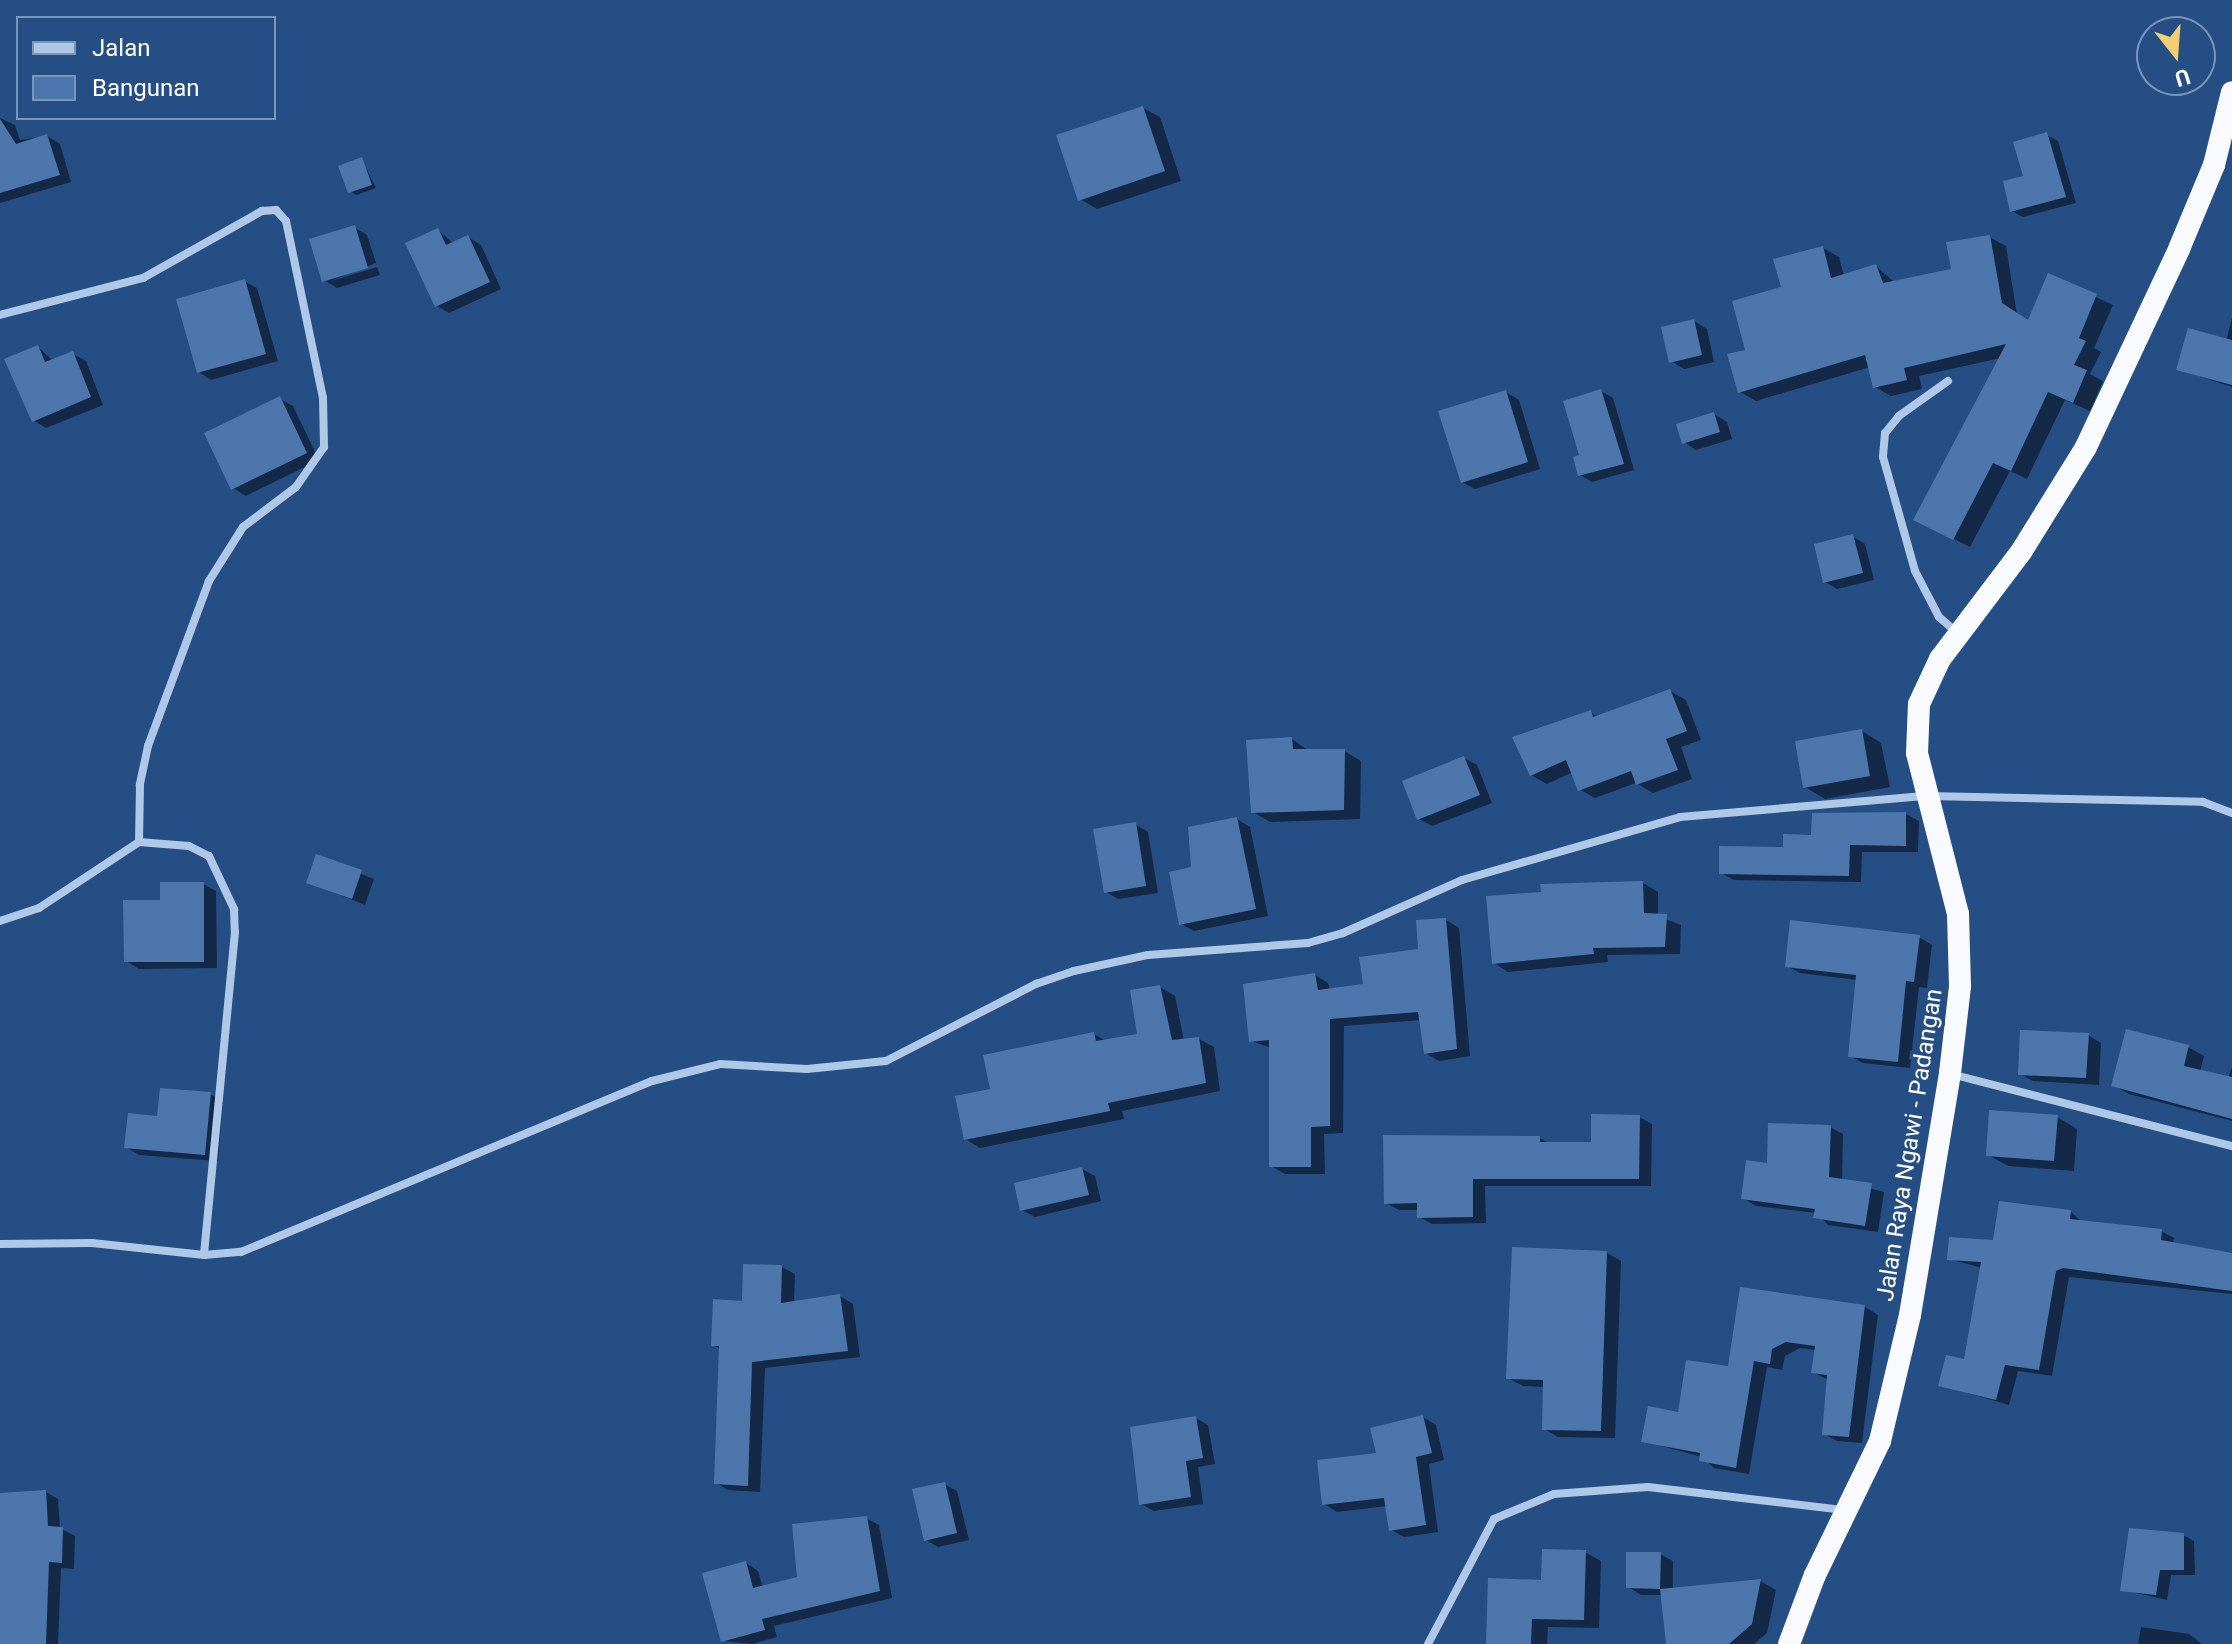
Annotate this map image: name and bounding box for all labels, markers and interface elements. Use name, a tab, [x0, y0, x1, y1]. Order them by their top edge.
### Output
legend	[16, 16, 276, 120]
north arrow	[2136, 16, 2216, 96]
text: Jalan	[92, 34, 150, 62]
text: U	[2172, 63, 2193, 92]
text: Bangunan	[92, 74, 200, 102]
street label: Jalan Raya Ngawi - Padangan	[1871, 987, 1949, 1303]

